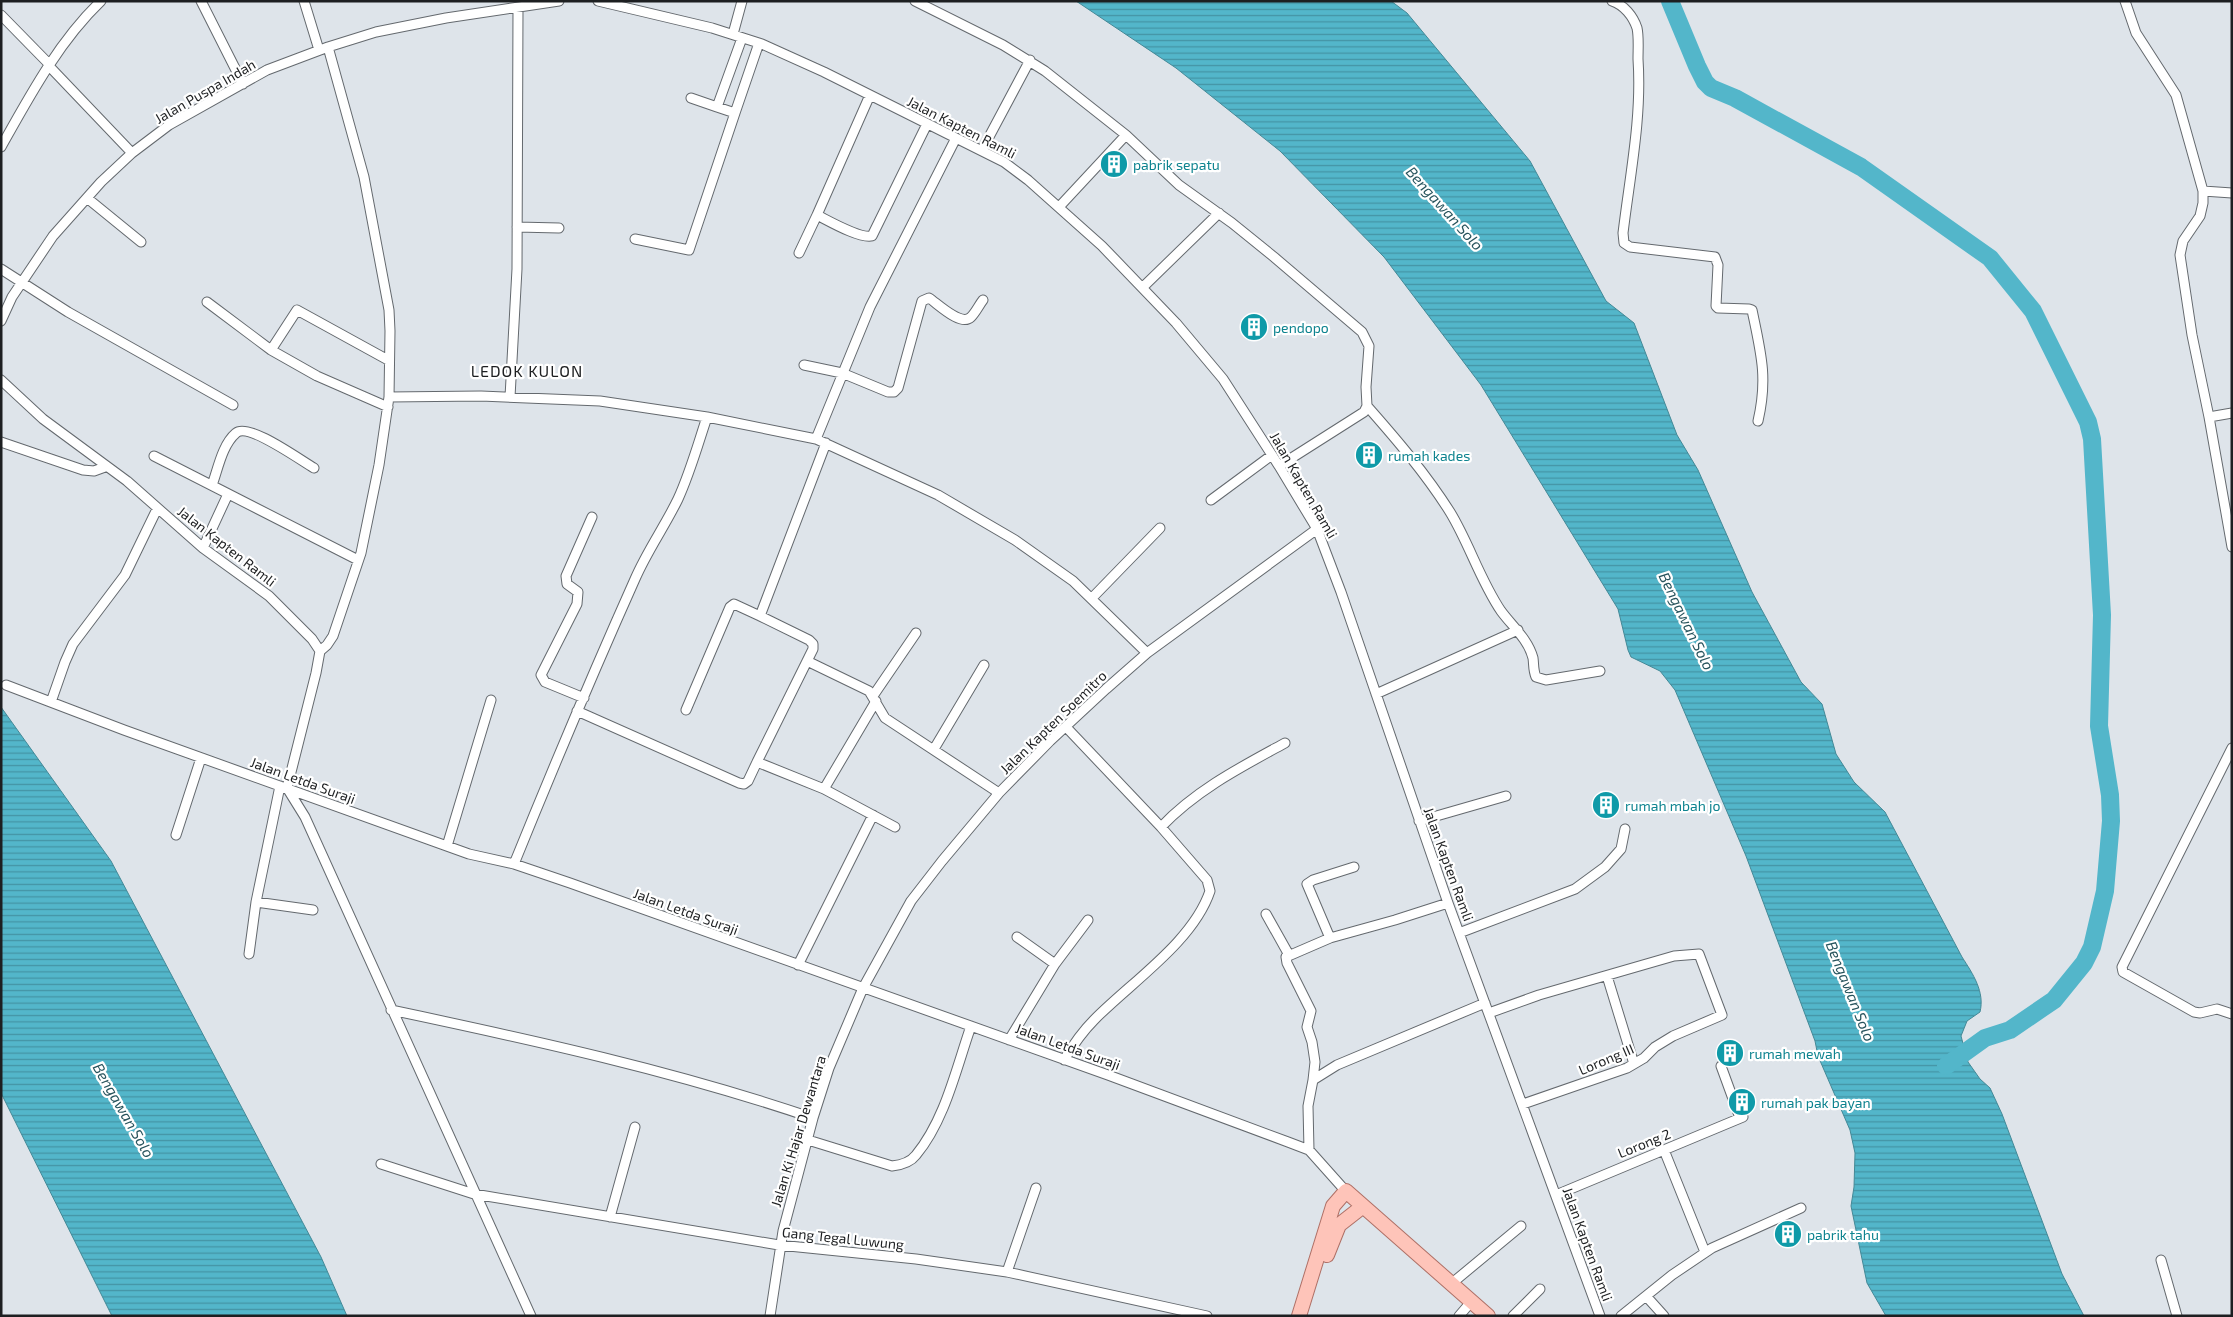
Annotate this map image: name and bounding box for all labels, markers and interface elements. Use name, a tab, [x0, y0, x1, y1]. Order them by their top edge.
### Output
street label: Jalan Puspa Indah	[152, 55, 258, 127]
street label: Jalan Kapten Ramli	[905, 92, 1019, 162]
building icon: pabrik sepatu	[1099, 149, 1129, 179]
place label: pabrik sepatu	[1133, 156, 1220, 173]
water label: Bengawan Solo	[1403, 162, 1487, 254]
building icon: pendopo	[1239, 312, 1269, 342]
place label: pendopo	[1273, 319, 1329, 336]
district label: LEDOK KULON	[471, 361, 583, 380]
street label: Jalan Kapten Ramli	[1267, 429, 1341, 541]
building icon: rumah kades	[1354, 440, 1384, 470]
place label: rumah kades	[1388, 447, 1470, 464]
street label: Jalan Kapten Ramli	[175, 502, 279, 590]
water label: Bengawan Solo	[1656, 569, 1718, 673]
street label: Jalan Kapten Soemitro	[996, 667, 1110, 777]
street label: Jalan Letda Suraji	[248, 753, 358, 807]
building icon: rumah mbah jo	[1591, 790, 1621, 820]
place label: rumah mbah jo	[1625, 797, 1720, 814]
street label: Jalan Kapten Ramli	[1420, 805, 1478, 923]
street label: Jalan Letda Suraji	[631, 884, 741, 938]
water label: Bengawan Solo	[1823, 938, 1879, 1044]
street label: Jalan Letda Suraji	[1013, 1019, 1123, 1073]
building icon: rumah mewah	[1715, 1038, 1745, 1068]
street label: Lorong III	[1576, 1040, 1636, 1078]
place label: rumah mewah	[1749, 1045, 1841, 1062]
street label: Jalan Ki Hajar Dewantara	[767, 1053, 829, 1209]
water label: Bengawan Solo	[90, 1059, 158, 1161]
building icon: rumah pak bayan	[1727, 1087, 1757, 1117]
place label: rumah pak bayan	[1761, 1094, 1871, 1111]
street label: Lorong 2	[1615, 1125, 1673, 1161]
street label: Jalan Kapten Ramli	[1559, 1185, 1617, 1303]
building icon: pabrik tahu	[1773, 1219, 1803, 1249]
street label: Gang Tegal Luwung	[781, 1223, 905, 1253]
place label: pabrik tahu	[1807, 1226, 1879, 1243]

